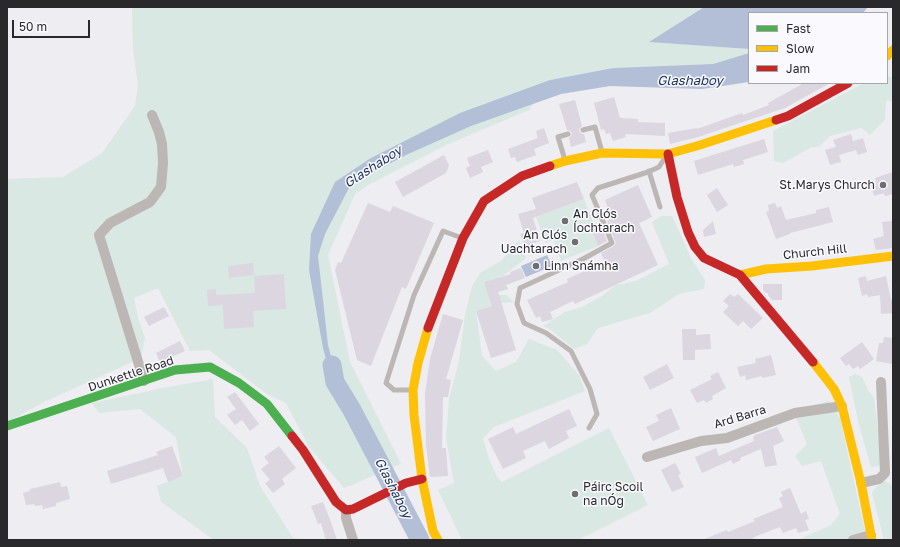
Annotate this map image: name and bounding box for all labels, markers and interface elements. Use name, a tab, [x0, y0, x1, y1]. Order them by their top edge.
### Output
scale bar	[14, 12, 92, 38]
legend	[748, 12, 888, 84]
text: 50 m	[19, 19, 47, 34]
text: Fast	[786, 21, 811, 36]
text: Slow	[786, 41, 814, 56]
text: Jam	[786, 61, 810, 76]
water label: Glashaboy	[657, 73, 723, 89]
water label: Glashaboy	[341, 143, 405, 191]
place label: St.Marys Church	[779, 178, 875, 192]
marker: St.Marys Church	[878, 180, 888, 190]
place label: An Clós Íochtarach	[573, 207, 635, 235]
marker: An Clós Íochtarach	[560, 216, 570, 226]
place label: An Clós Uachtarach	[501, 228, 567, 256]
marker: An Clós Uachtarach	[570, 237, 580, 247]
street label: Church Hill	[782, 241, 848, 263]
place label: Linn Snámha	[544, 259, 618, 273]
marker: Linn Snámha	[531, 261, 541, 271]
street label: Dunkettle Road	[86, 353, 176, 395]
street label: Ard Barra	[712, 402, 768, 432]
water label: Glashaboy	[371, 455, 415, 521]
place label: Páirc Scoil na nÓg	[583, 480, 643, 508]
marker: Páirc Scoil na nÓg	[570, 489, 580, 499]

